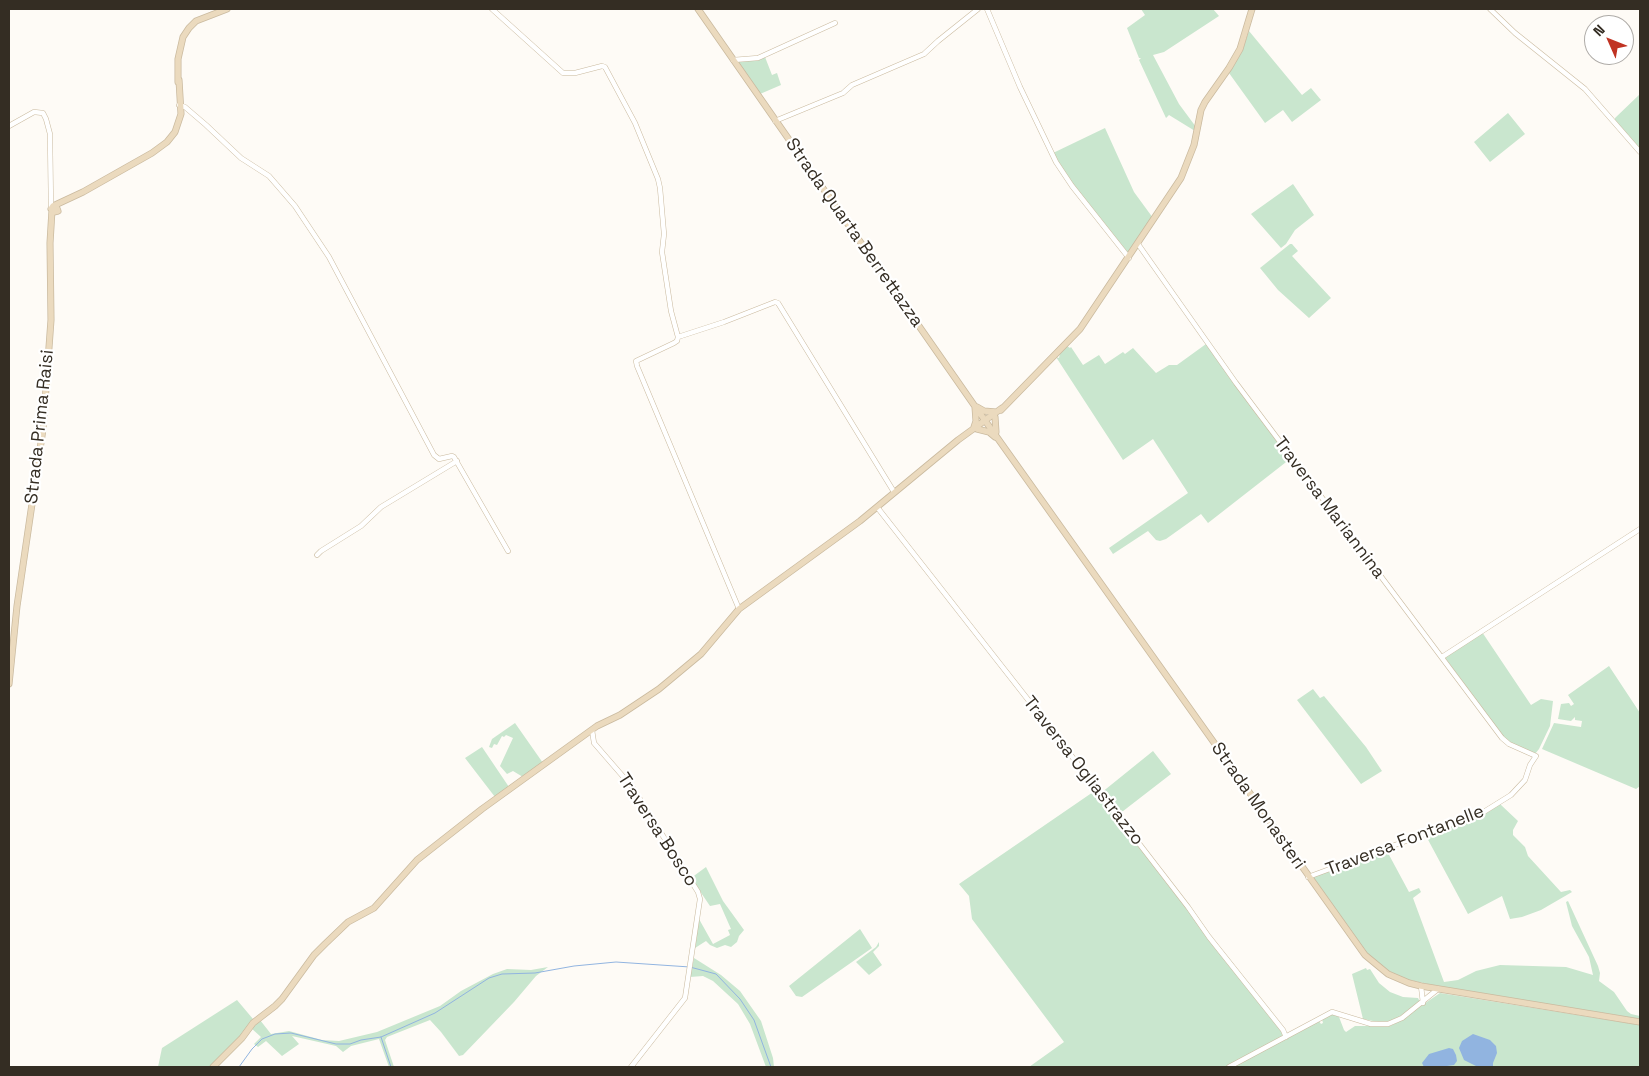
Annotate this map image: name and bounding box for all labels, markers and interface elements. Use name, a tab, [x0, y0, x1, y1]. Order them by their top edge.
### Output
north arrow	[1584, 15, 1634, 65]
text: N	[1589, 21, 1609, 40]
street label: Strada Quarta Berrettazza	[780, 134, 928, 332]
street label: Strada Prima Raisi	[21, 349, 59, 505]
street label: Traversa Mariannina	[1269, 433, 1389, 583]
street label: Traversa Ogliastrazzo	[1018, 692, 1148, 850]
street label: Strada Monasteri	[1206, 739, 1310, 873]
street label: Traversa Bosco	[612, 769, 702, 891]
street label: Traversa Fontanelle	[1323, 801, 1487, 881]

